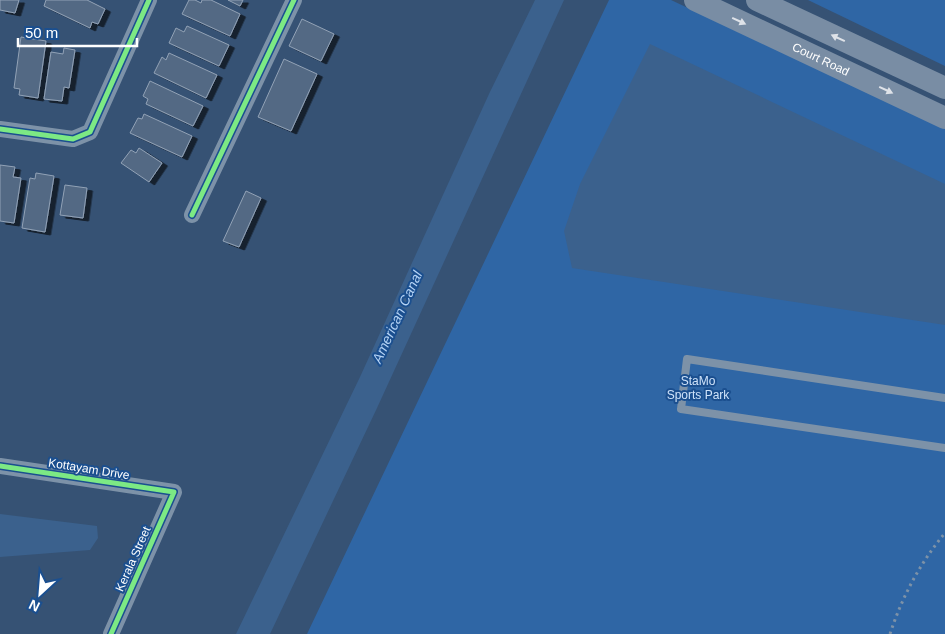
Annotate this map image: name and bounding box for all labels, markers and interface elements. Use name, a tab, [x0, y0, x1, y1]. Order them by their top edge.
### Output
scale bar	[18, 15, 136, 47]
one-way arrow	[732, 17, 746, 25]
text: 50 m	[25, 24, 58, 41]
one-way arrow	[830, 33, 845, 42]
street label: Court Road	[790, 40, 851, 79]
one-way arrow	[879, 86, 893, 94]
water label: American Canal	[368, 268, 426, 366]
park label: StaMo Sports Park	[667, 374, 730, 402]
street label: Kottayam Drive	[47, 456, 131, 482]
street label: Kerala Street	[112, 524, 154, 594]
north arrow	[15, 569, 65, 619]
text: N	[26, 596, 42, 615]

